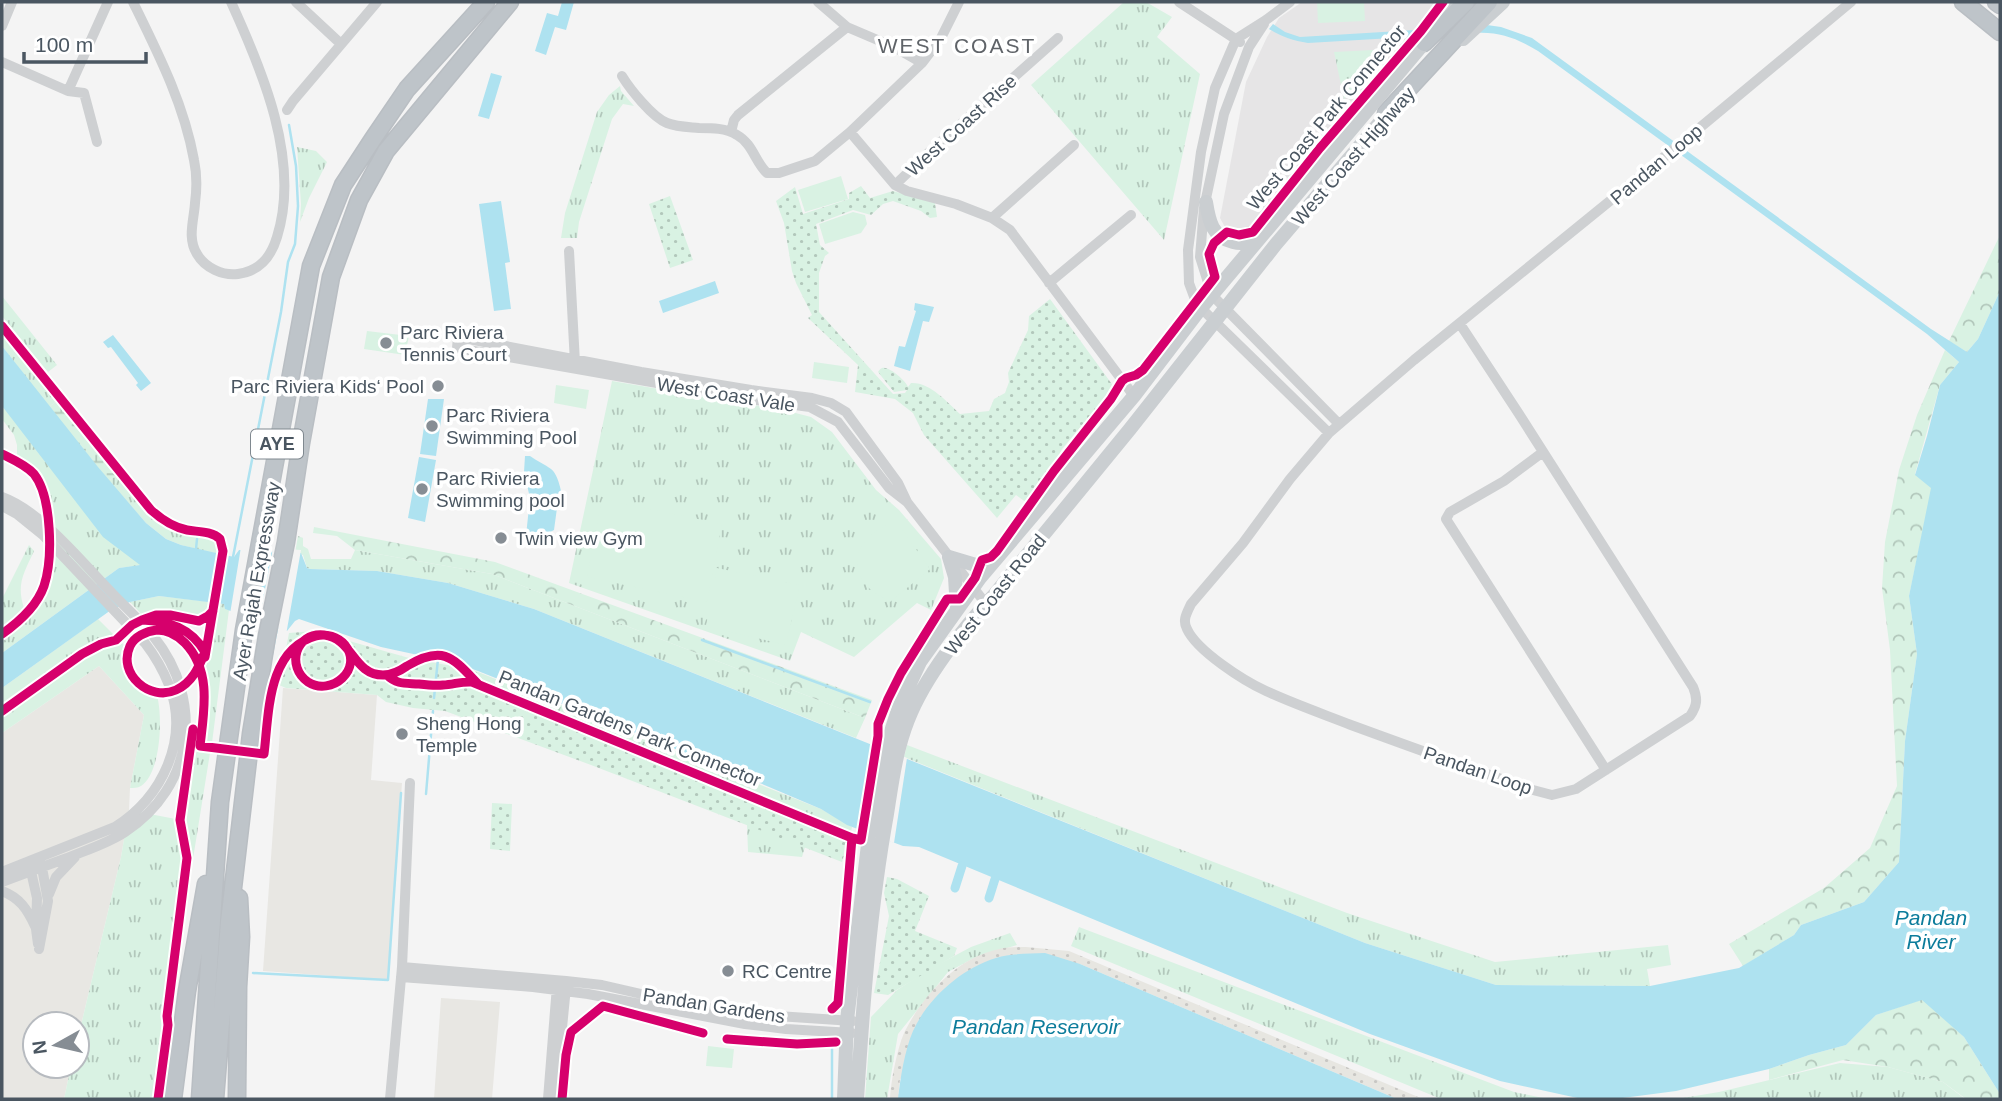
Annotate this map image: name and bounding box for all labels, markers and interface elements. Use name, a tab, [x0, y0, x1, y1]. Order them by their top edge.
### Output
street label: West Coast Park Connector	[1243, 20, 1410, 214]
scale bar	[24, 21, 147, 65]
text: 100 m	[35, 33, 93, 56]
district label: WEST COAST	[878, 34, 1036, 57]
street label: West Coast Rise	[902, 70, 1021, 180]
street label: West Coast Highway	[1288, 83, 1419, 230]
street label: Pandan Loop	[1606, 120, 1706, 209]
place label: Parc Riviera Tennis Court	[400, 322, 507, 365]
marker: Parc Riviera Tennis Court	[378, 335, 394, 351]
street label: West Coast Vale	[655, 373, 797, 416]
place label: Parc Riviera Kids‘ Pool	[231, 376, 424, 397]
marker: Parc Riviera Kids‘ Pool	[430, 378, 446, 394]
place label: Parc Riviera Swimming Pool	[446, 405, 577, 448]
marker: Parc Riviera Swimming Pool	[424, 418, 440, 434]
road number: AYE	[251, 430, 303, 458]
place label: Parc Riviera Swimming pool	[436, 468, 565, 511]
street label: Ayer Rajah Expressway	[229, 480, 284, 682]
marker: Parc Riviera Swimming pool	[414, 481, 430, 497]
place label: Twin view Gym	[515, 528, 643, 549]
marker: Twin view Gym	[493, 530, 509, 546]
street label: West Coast Road	[940, 530, 1050, 659]
street label: Pandan Gardens Park Connector	[496, 666, 765, 791]
place label: Sheng Hong Temple	[416, 713, 522, 756]
marker: Sheng Hong Temple	[394, 726, 410, 742]
street label: Pandan Loop	[1421, 742, 1535, 799]
water label: Pandan River	[1895, 906, 1967, 953]
place label: RC Centre	[742, 961, 832, 982]
marker: RC Centre	[720, 963, 736, 979]
street label: Pandan Gardens	[641, 984, 787, 1027]
north arrow	[21, 1010, 91, 1080]
water label: Pandan Reservoir	[952, 1015, 1121, 1038]
text: N	[28, 1039, 51, 1056]

